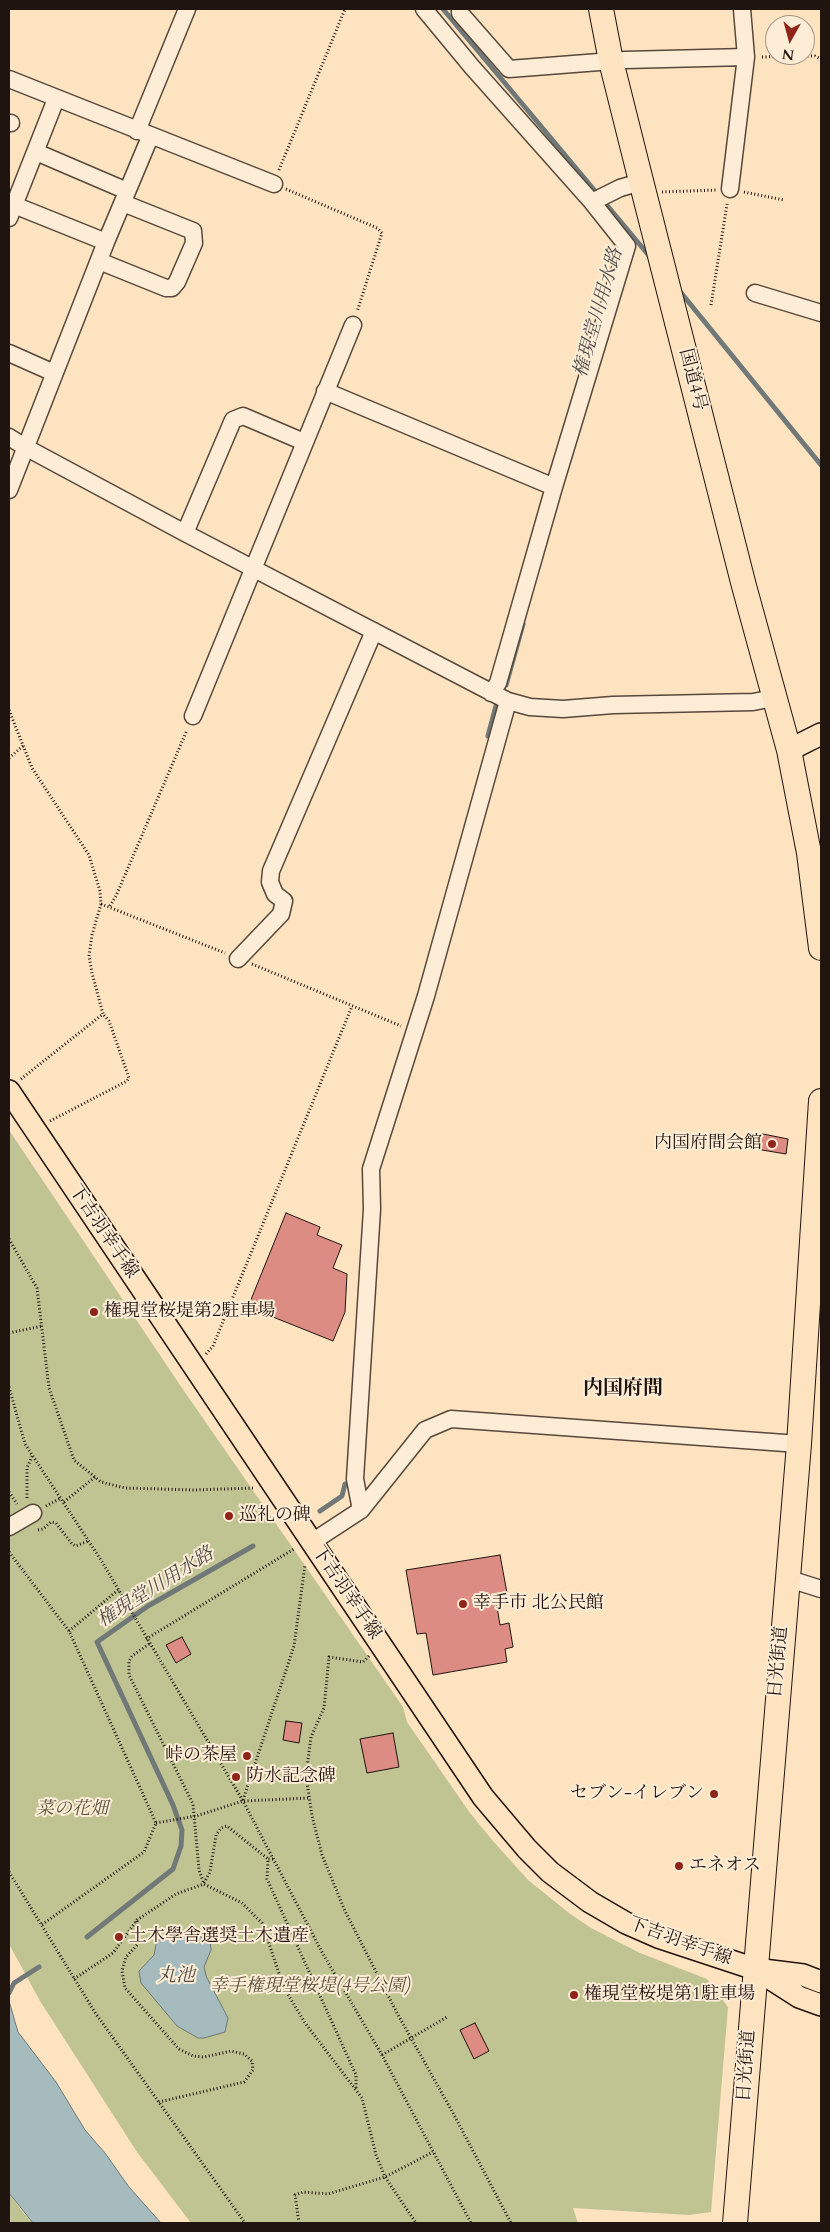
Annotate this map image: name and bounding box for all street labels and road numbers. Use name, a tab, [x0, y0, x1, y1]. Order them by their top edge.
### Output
street label: 国道4号	[674, 347, 710, 413]
street label: 下吉羽幸手線	[64, 1181, 142, 1283]
street label: 下吉羽幸手線	[307, 1542, 385, 1644]
street label: 日光街道	[765, 1625, 793, 1699]
street label: 下吉羽幸手線	[626, 1913, 734, 1971]
street label: 日光街道	[734, 2029, 760, 2103]

